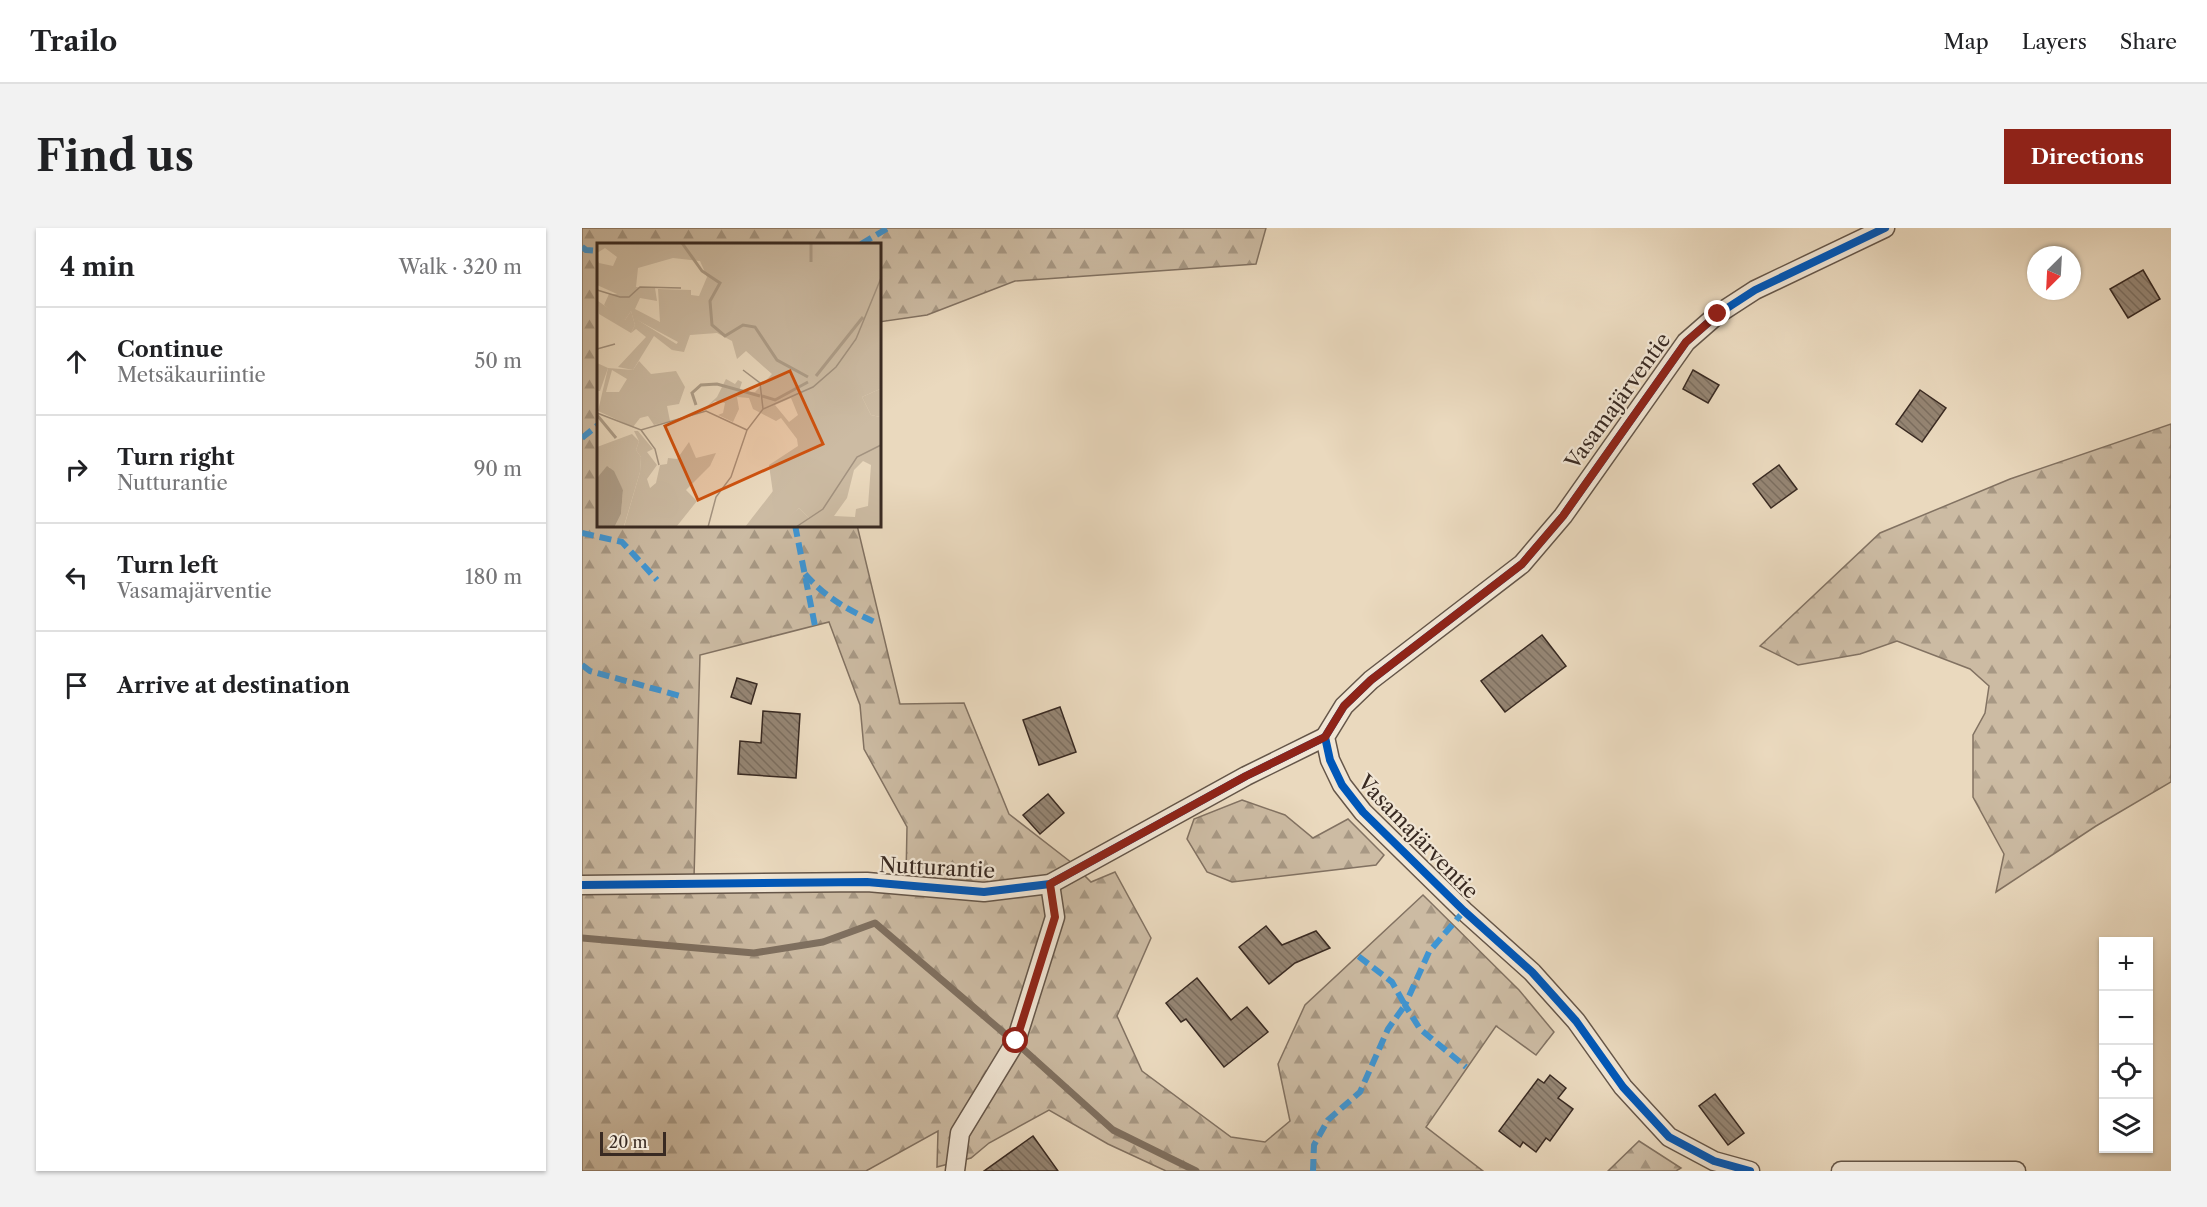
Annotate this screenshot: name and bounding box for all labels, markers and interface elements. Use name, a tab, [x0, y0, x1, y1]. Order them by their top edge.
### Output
text: Trailo	[30, 24, 117, 58]
text: Map	[1944, 29, 1989, 54]
text: Layers	[2022, 29, 2087, 54]
text: Share	[2120, 29, 2177, 54]
button: Directions	[2004, 129, 2171, 184]
text: Find us	[36, 130, 194, 182]
inset map	[597, 243, 880, 526]
north arrow	[2027, 246, 2081, 300]
text: 4 min	[60, 251, 135, 283]
text: Walk · 320 m	[399, 255, 522, 279]
route end	[1704, 300, 1730, 326]
street label: Vasamajärventie	[1559, 328, 1675, 475]
text: Continue	[117, 336, 223, 363]
icon: ahead	[60, 345, 93, 378]
text: 50 m	[475, 349, 522, 373]
text: Metsäkauriintie	[117, 363, 266, 387]
text: Turn right	[117, 444, 235, 471]
icon: right	[60, 453, 93, 486]
text: 90 m	[474, 457, 522, 481]
text: Nutturantie	[117, 471, 228, 495]
text: Turn left	[117, 552, 218, 579]
icon: left	[60, 561, 93, 594]
text: 180 m	[465, 565, 522, 589]
text: Vasamajärventie	[117, 579, 272, 603]
icon: arrive	[60, 669, 93, 702]
text: Arrive at destination	[117, 672, 350, 699]
street label: Vasamajärventie	[1352, 769, 1484, 904]
street label: Nutturantie	[878, 852, 996, 883]
map controls	[2099, 937, 2153, 1153]
button: +	[2099, 937, 2153, 991]
button: −	[2099, 991, 2153, 1045]
route start	[1002, 1027, 1028, 1053]
button: locate	[2099, 1045, 2153, 1099]
button: layers	[2099, 1099, 2153, 1153]
scale bar	[600, 1129, 666, 1156]
text: 20 m	[609, 1132, 648, 1152]

